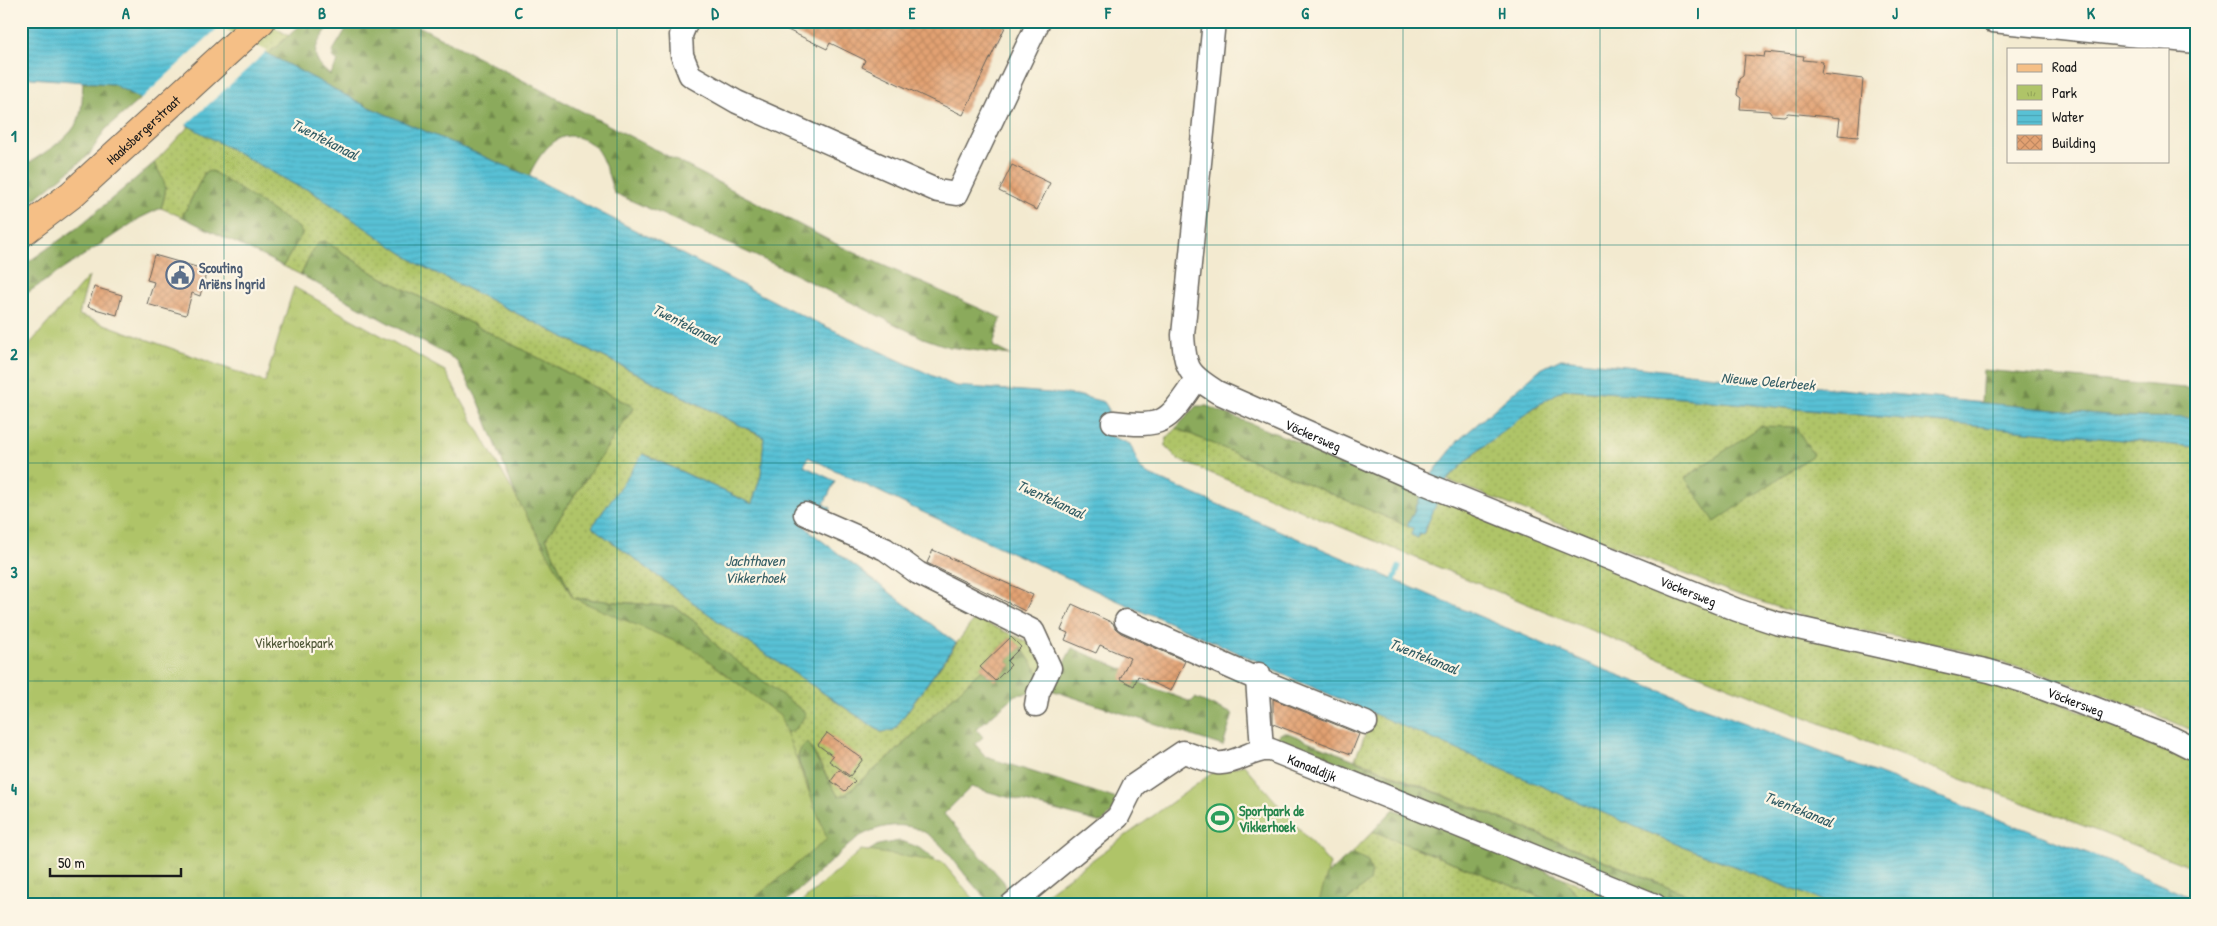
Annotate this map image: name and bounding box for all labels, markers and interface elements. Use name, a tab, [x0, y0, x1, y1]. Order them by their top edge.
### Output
text: A	[122, 2, 130, 24]
text: B	[318, 2, 326, 24]
text: C	[515, 2, 524, 24]
text: D	[711, 2, 719, 24]
text: E	[908, 2, 916, 24]
text: F	[1104, 2, 1112, 24]
text: G	[1301, 2, 1309, 24]
text: H	[1498, 2, 1506, 24]
text: I	[1696, 2, 1700, 24]
text: J	[1892, 2, 1898, 24]
text: K	[2087, 2, 2096, 24]
legend	[2007, 48, 2170, 162]
text: Road	[2052, 56, 2077, 77]
text: Park	[2052, 82, 2077, 103]
street label: Haaksbergerstraat	[102, 90, 184, 168]
text: Water	[2052, 106, 2084, 127]
water label: Twentekanaal	[288, 113, 363, 165]
text: 1	[11, 125, 17, 147]
text: Building	[2052, 132, 2096, 153]
place label: Scouting Ariëns Ingrid	[199, 258, 265, 295]
public building icon: Scouting Ariëns Ingrid	[165, 260, 195, 290]
water label: Twentekanaal	[649, 298, 724, 350]
text: 2	[10, 343, 18, 365]
water label: Nieuwe Oelerbeek	[1720, 366, 1818, 396]
street label: Vöckersweg	[1282, 414, 1344, 456]
water label: Twentekanaal	[1014, 474, 1089, 524]
water label: Jachthaven Vikkerhoek	[725, 550, 787, 588]
text: 3	[10, 561, 18, 583]
street label: Vöckersweg	[1657, 570, 1719, 611]
park label: Vikkerhoekpark	[254, 633, 334, 653]
water label: Twentekanaal	[1386, 633, 1462, 680]
street label: Vöckersweg	[2045, 682, 2107, 722]
street label: Kanaaldijk	[1285, 748, 1340, 785]
text: 4	[11, 778, 17, 800]
water label: Twentekanaal	[1761, 786, 1837, 833]
place label: Sportpark de Vikkerhoek	[1239, 801, 1305, 836]
sports icon: Sportpark de Vikkerhoek	[1205, 803, 1235, 833]
scale bar	[50, 846, 181, 878]
text: 50 m	[58, 852, 85, 873]

